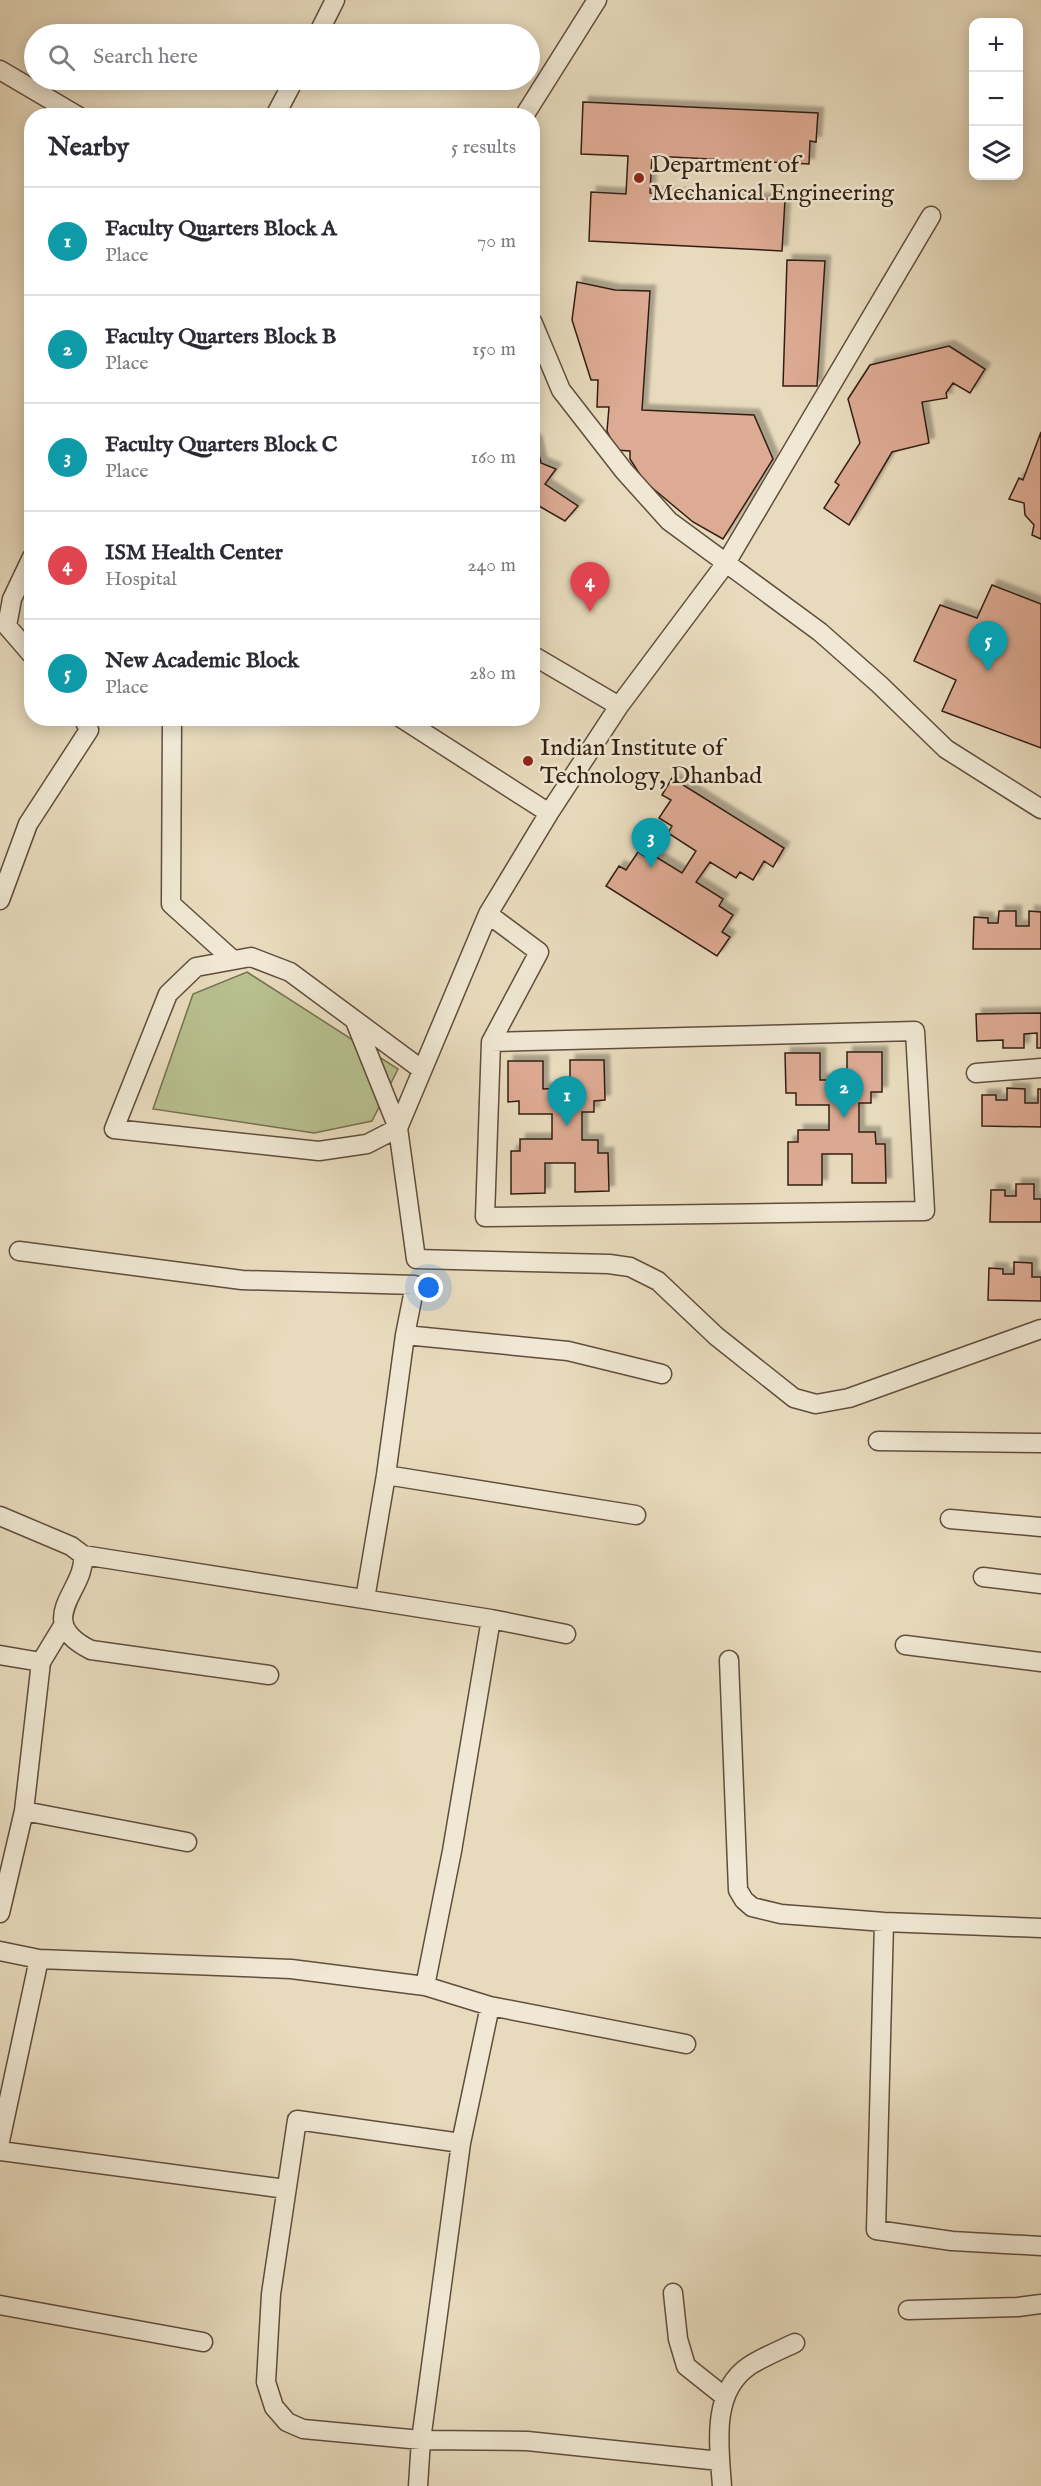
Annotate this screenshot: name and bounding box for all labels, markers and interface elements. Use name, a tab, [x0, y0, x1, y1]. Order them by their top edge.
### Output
map controls	[969, 18, 1023, 180]
button: +	[969, 18, 1023, 72]
search box	[24, 24, 540, 90]
icon: search	[45, 41, 78, 74]
text: Search here	[93, 43, 198, 71]
button: −	[969, 72, 1023, 126]
button: layers	[969, 126, 1023, 180]
text: Nearby	[48, 131, 129, 164]
text: 5 results	[451, 135, 516, 160]
place label: Department of Mechanical Engineering	[651, 150, 895, 209]
marker: Department of Mechanical Engineering	[632, 171, 646, 185]
text: Faculty Quarters Block A	[105, 215, 337, 243]
text: 1	[64, 229, 71, 254]
text: 70 m	[477, 229, 516, 254]
text: Place	[105, 243, 148, 268]
text: Faculty Quarters Block B	[105, 323, 336, 351]
text: 2	[63, 337, 72, 362]
text: 150 m	[472, 337, 516, 362]
text: Place	[105, 351, 148, 376]
text: Faculty Quarters Block C	[105, 431, 338, 459]
text: 3	[64, 445, 71, 470]
text: 160 m	[470, 445, 516, 470]
text: Place	[105, 459, 148, 484]
text: ISM Health Center	[105, 539, 283, 567]
text: 4	[63, 553, 72, 578]
text: 240 m	[467, 553, 516, 578]
pin: 4	[570, 562, 610, 612]
text: Hospital	[105, 567, 177, 592]
pin: 5	[968, 622, 1008, 671]
text: New Academic Block	[105, 647, 299, 675]
text: 5	[64, 661, 71, 686]
text: 280 m	[469, 661, 516, 686]
text: Place	[105, 675, 148, 700]
place label: Indian Institute of Technology, Dhanbad	[540, 733, 762, 792]
marker: Indian Institute of Technology, Dhanbad	[521, 754, 535, 768]
pin: 3	[632, 818, 670, 868]
pin: 2	[824, 1068, 864, 1118]
pin: 1	[548, 1076, 586, 1126]
your location	[414, 1273, 443, 1302]

